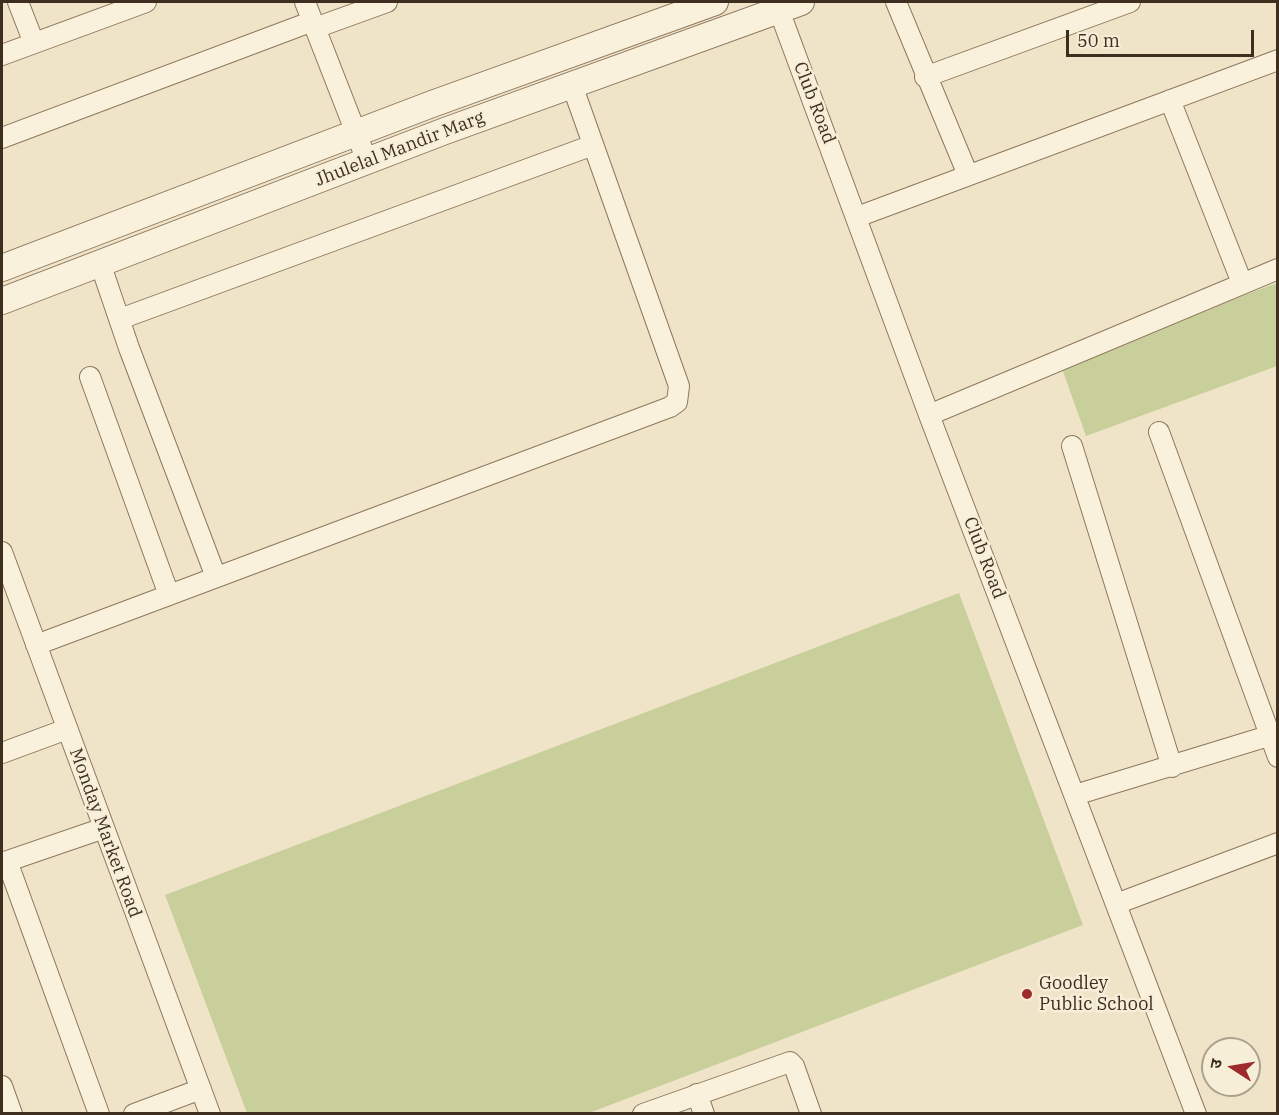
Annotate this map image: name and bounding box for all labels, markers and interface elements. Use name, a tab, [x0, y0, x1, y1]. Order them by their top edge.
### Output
scale bar	[1069, 18, 1256, 56]
text: 50 m	[1077, 29, 1120, 52]
street label: Club Road	[788, 59, 840, 147]
street label: Jhulelal Mandir Marg	[312, 107, 488, 191]
street label: Club Road	[958, 514, 1010, 602]
street label: Monday Market Road	[64, 745, 146, 921]
place label: Goodley Public School	[1039, 973, 1154, 1016]
marker: Goodley Public School	[1020, 987, 1034, 1001]
north arrow	[1201, 1037, 1261, 1097]
text: उ	[1205, 1057, 1226, 1070]

